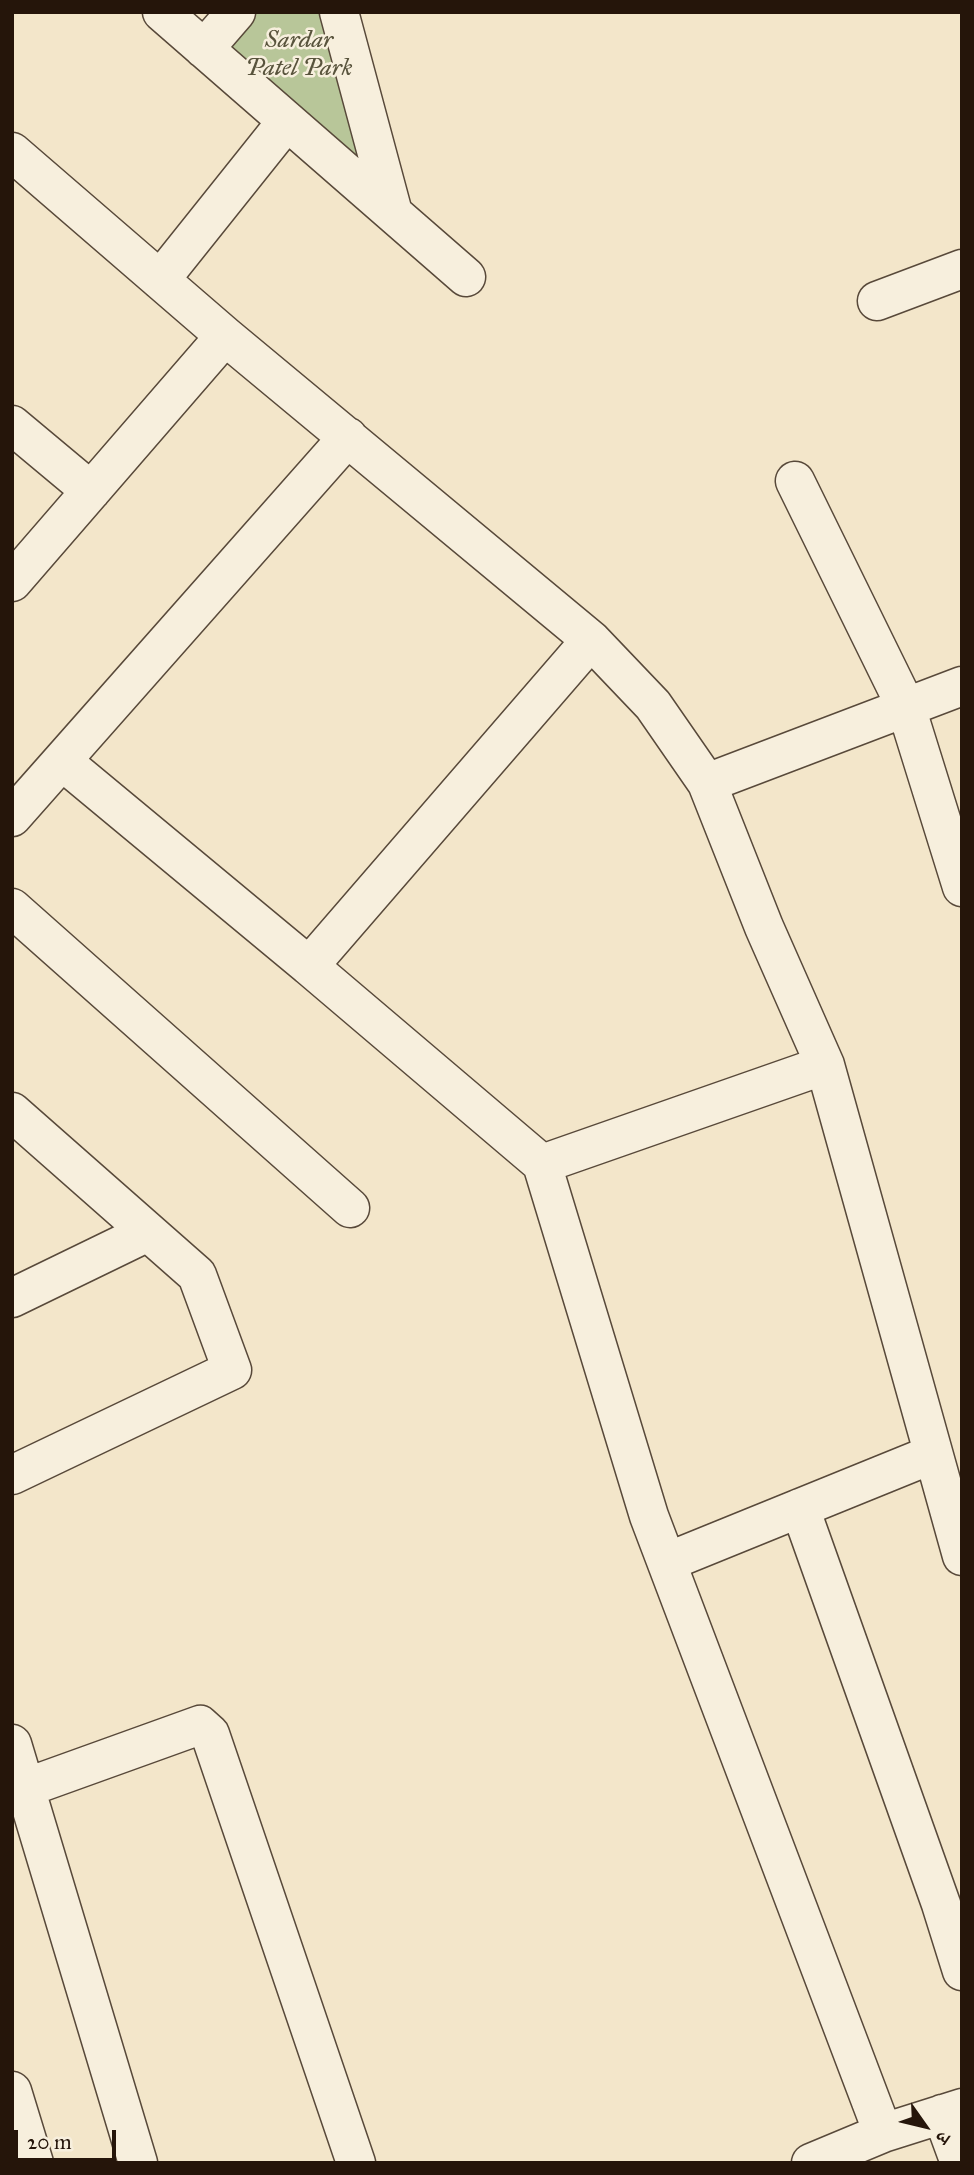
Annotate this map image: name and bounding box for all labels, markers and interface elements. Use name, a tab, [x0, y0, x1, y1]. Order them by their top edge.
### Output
park label: Sardar Patel Park	[246, 27, 352, 83]
north arrow	[890, 2091, 960, 2161]
scale bar	[18, 2116, 119, 2160]
text: उ	[931, 2128, 955, 2148]
text: 20 m	[27, 2129, 72, 2155]

